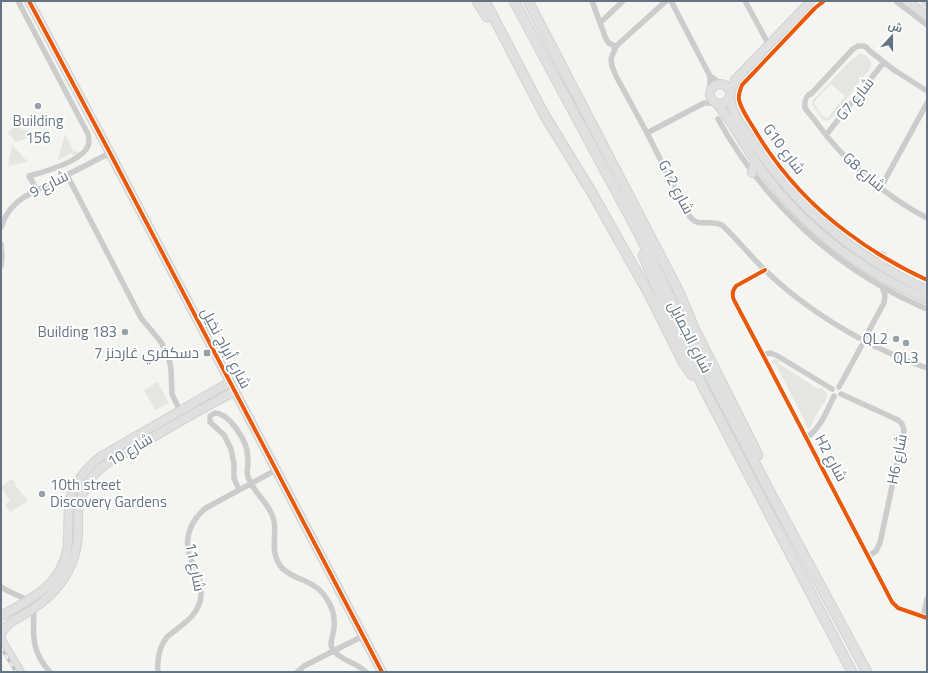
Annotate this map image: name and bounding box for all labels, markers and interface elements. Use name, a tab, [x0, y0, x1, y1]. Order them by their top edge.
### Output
north arrow	[872, 16, 912, 56]
text: ش	[886, 17, 905, 37]
street label: G7 شارع	[830, 72, 879, 125]
marker: Building 156	[33, 101, 43, 111]
place label: Building 156	[13, 109, 64, 149]
street label: G10 شارع	[758, 118, 811, 179]
street label: G8 شارع	[838, 147, 891, 197]
street label: G12 شارع	[653, 156, 700, 218]
street label: شارع 9	[25, 164, 72, 203]
street label: شارع الجمايل	[662, 297, 719, 377]
street label: شارع أبراج نخيل	[195, 303, 257, 392]
place label: Building 183	[38, 320, 117, 343]
marker: Building 183	[120, 327, 130, 337]
place label: QL2	[863, 327, 888, 350]
marker: QL2	[891, 334, 901, 344]
marker: QL3	[901, 338, 911, 348]
place label: دسكفري غاردنز 7	[94, 341, 199, 365]
place label: QL3	[893, 346, 919, 369]
marker: دسكفري غاردنز 7	[202, 348, 212, 358]
street label: شارع 10	[103, 427, 157, 472]
street label: H2 شارع	[809, 430, 854, 486]
street label: H6 شارع	[880, 432, 913, 486]
place label: 10th street Discovery Gardens	[50, 473, 167, 513]
marker: 10th street Discovery Gardens	[37, 489, 47, 499]
street label: شارع 11	[180, 541, 211, 593]

